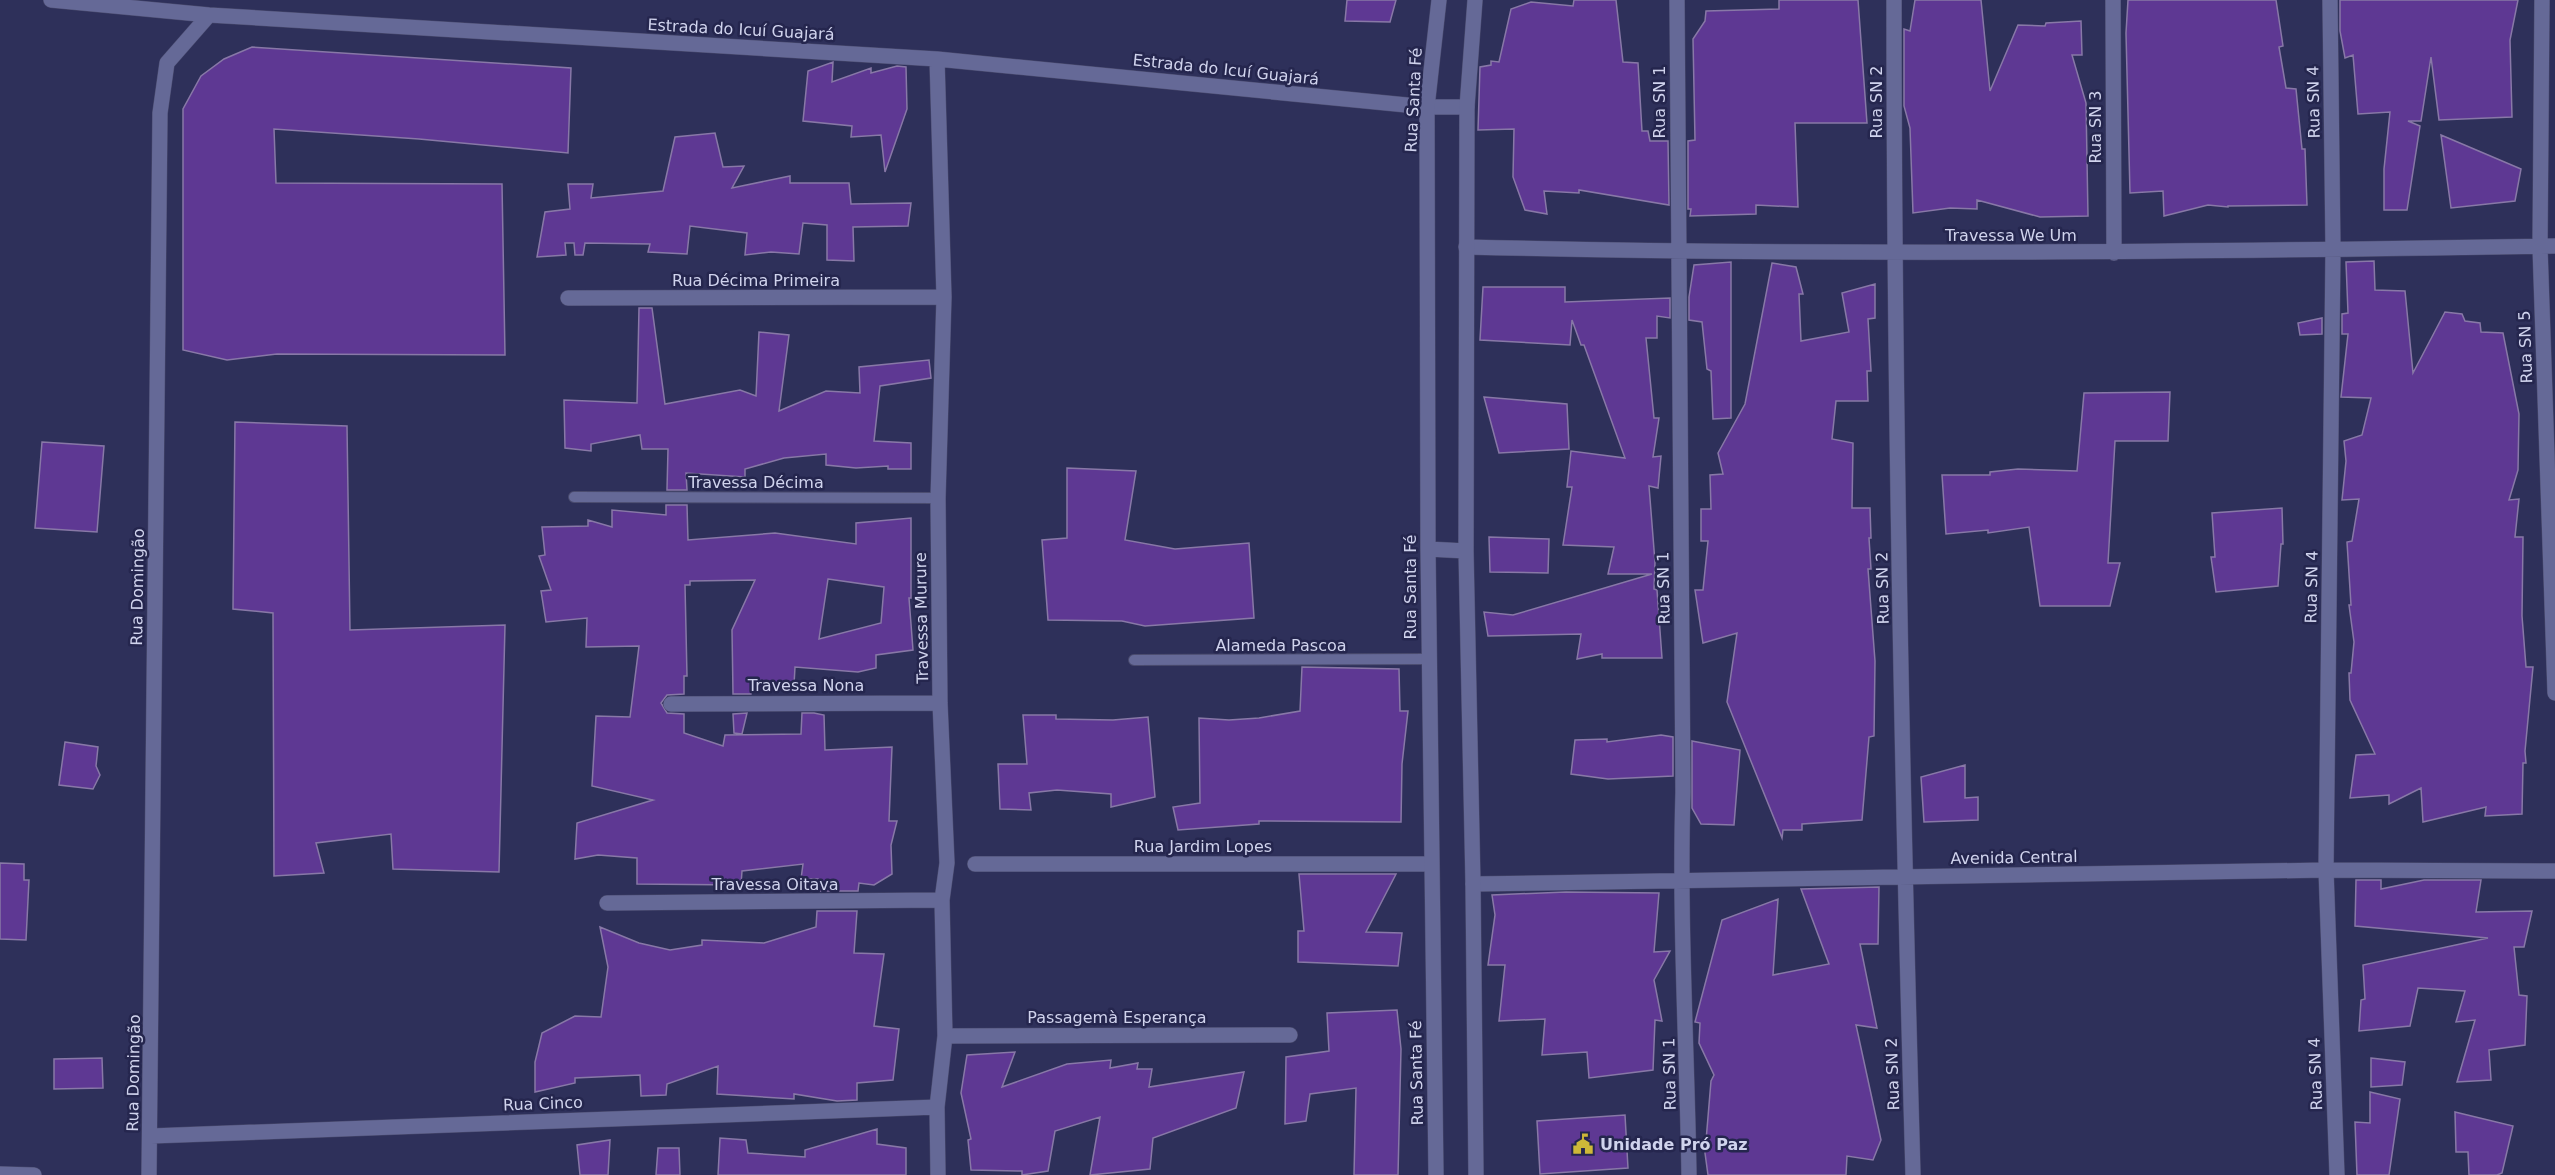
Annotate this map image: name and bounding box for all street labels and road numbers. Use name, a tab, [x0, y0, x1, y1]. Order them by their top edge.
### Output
street label: Estrada do Icuí Guajará	[647, 15, 835, 44]
street label: Rua Santa Fé	[1401, 47, 1426, 153]
street label: Estrada do Icuí Guajará	[1132, 50, 1320, 89]
street label: Rua SN 4	[2303, 65, 2324, 139]
street label: Rua SN 1	[1650, 66, 1669, 138]
street label: Rua SN 2	[1867, 66, 1886, 138]
street label: Rua SN 3	[2086, 91, 2105, 163]
street label: Travessa We Um	[1944, 226, 2077, 245]
street label: Rua Décima Primeira	[672, 271, 840, 290]
street label: Rua SN 5	[2515, 310, 2536, 384]
street label: Travessa Décima	[687, 473, 824, 492]
street label: Rua Domingão	[127, 528, 148, 646]
street label: Rua Santa Fé	[1401, 535, 1420, 639]
street label: Rua SN 4	[2301, 550, 2322, 624]
street label: Rua SN 1	[1653, 551, 1674, 625]
street label: Rua SN 2	[1872, 551, 1893, 625]
street label: Travessa Murure	[911, 552, 932, 685]
street label: Alameda Pascoa	[1215, 636, 1347, 655]
street label: Travessa Nona	[747, 676, 864, 695]
street label: Rua Jardim Lopes	[1134, 837, 1272, 856]
street label: Avenida Central	[1950, 847, 2078, 868]
street label: Travessa Oitava	[710, 875, 839, 894]
street label: Passagemà Esperança	[1027, 1008, 1207, 1027]
street label: Rua Domingão	[123, 1014, 144, 1132]
street label: Rua Santa Fé	[1406, 1020, 1427, 1126]
street label: Rua SN 1	[1659, 1037, 1680, 1111]
street label: Rua SN 2	[1882, 1037, 1903, 1111]
street label: Rua SN 4	[2305, 1037, 2326, 1111]
street label: Rua Cinco	[503, 1093, 583, 1114]

